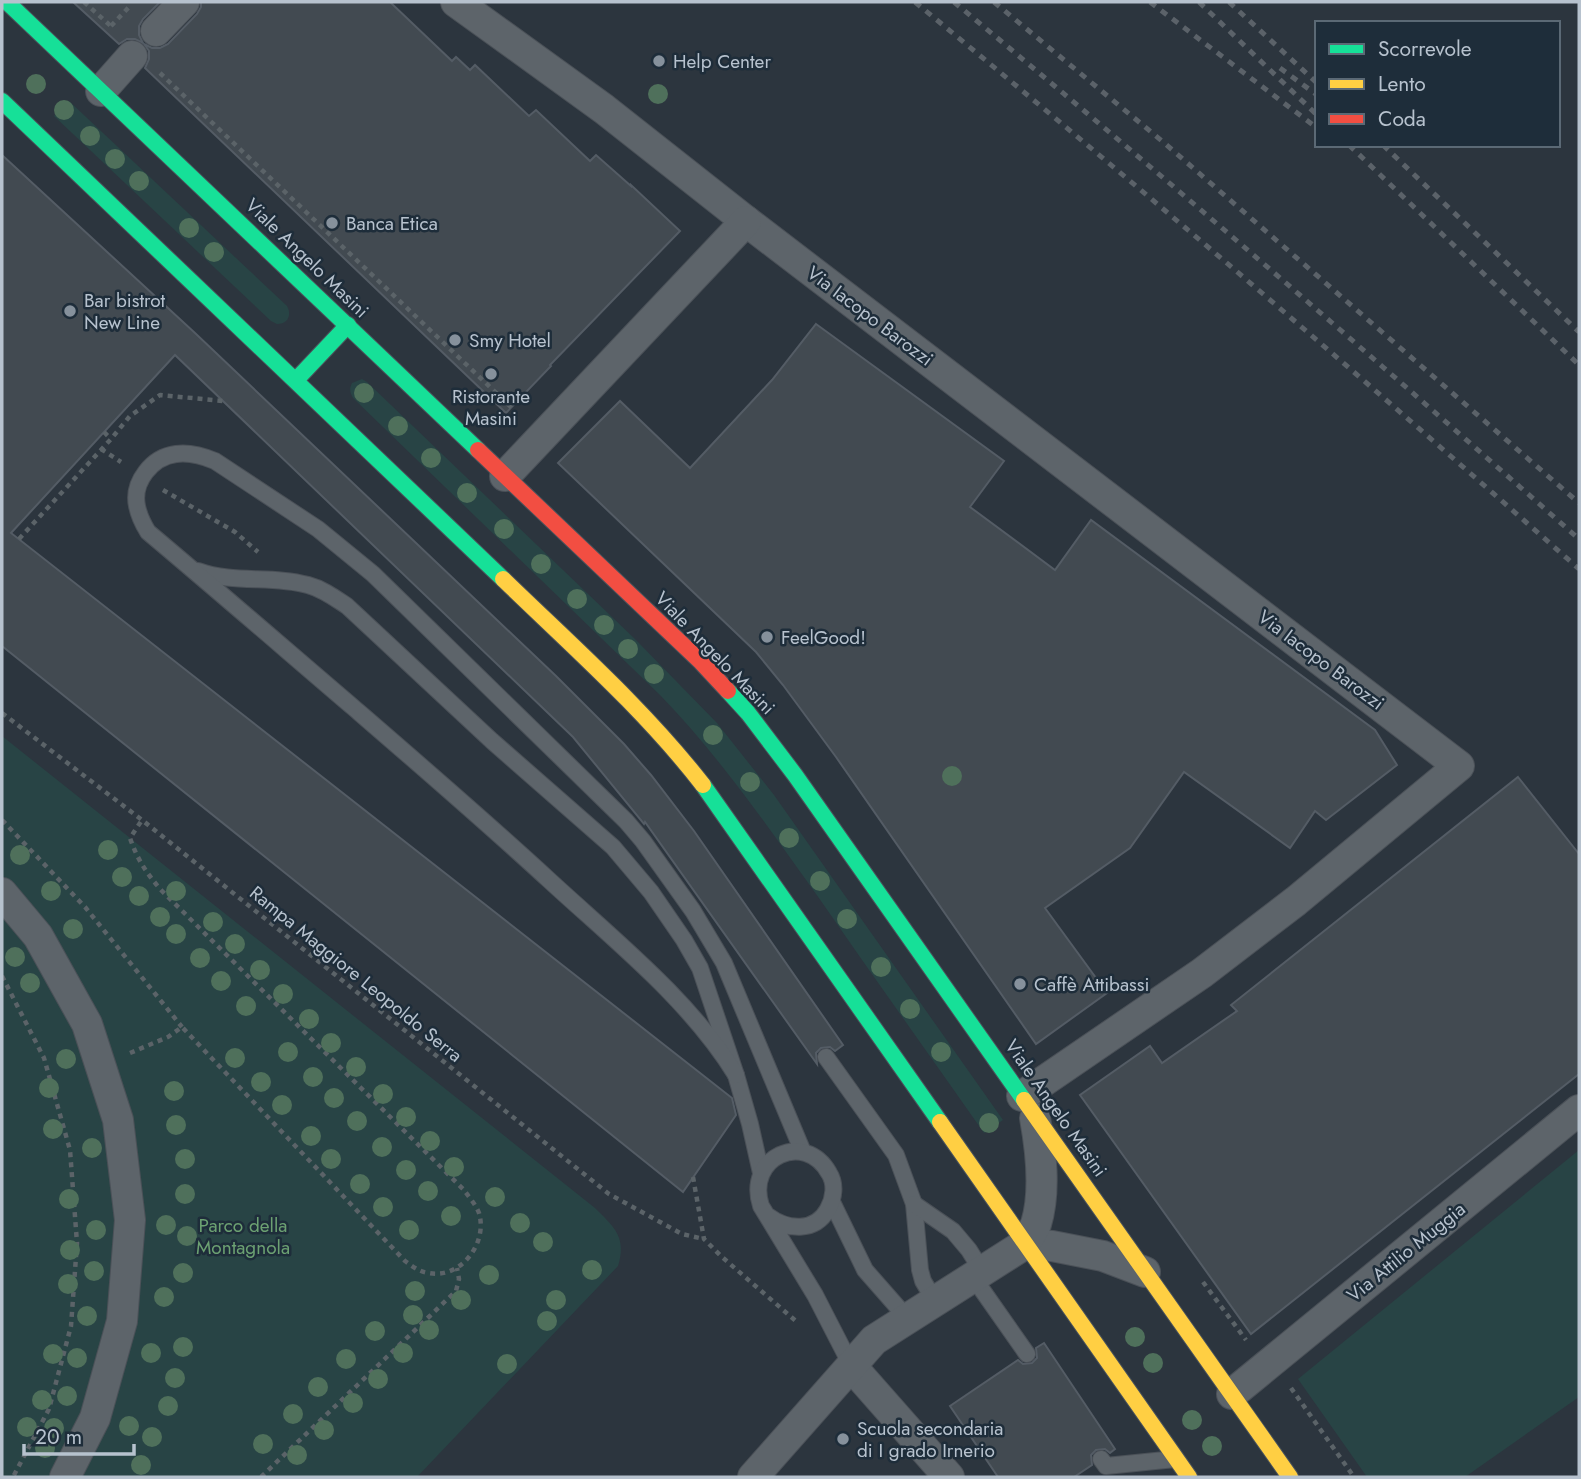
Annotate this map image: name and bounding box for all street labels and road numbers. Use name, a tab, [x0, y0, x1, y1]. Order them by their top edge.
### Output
street label: Viale Angelo Masini	[239, 192, 375, 324]
street label: Via Iacopo Barozzi	[801, 260, 939, 372]
street label: Viale Angelo Masini	[649, 585, 781, 721]
street label: Via Iacopo Barozzi	[1252, 604, 1390, 716]
street label: Rampa Maggiore Leopoldo Serra	[244, 879, 468, 1069]
street label: Viale Angelo Masini	[998, 1034, 1114, 1182]
street label: Via Attilio Muggia	[1341, 1196, 1471, 1308]

